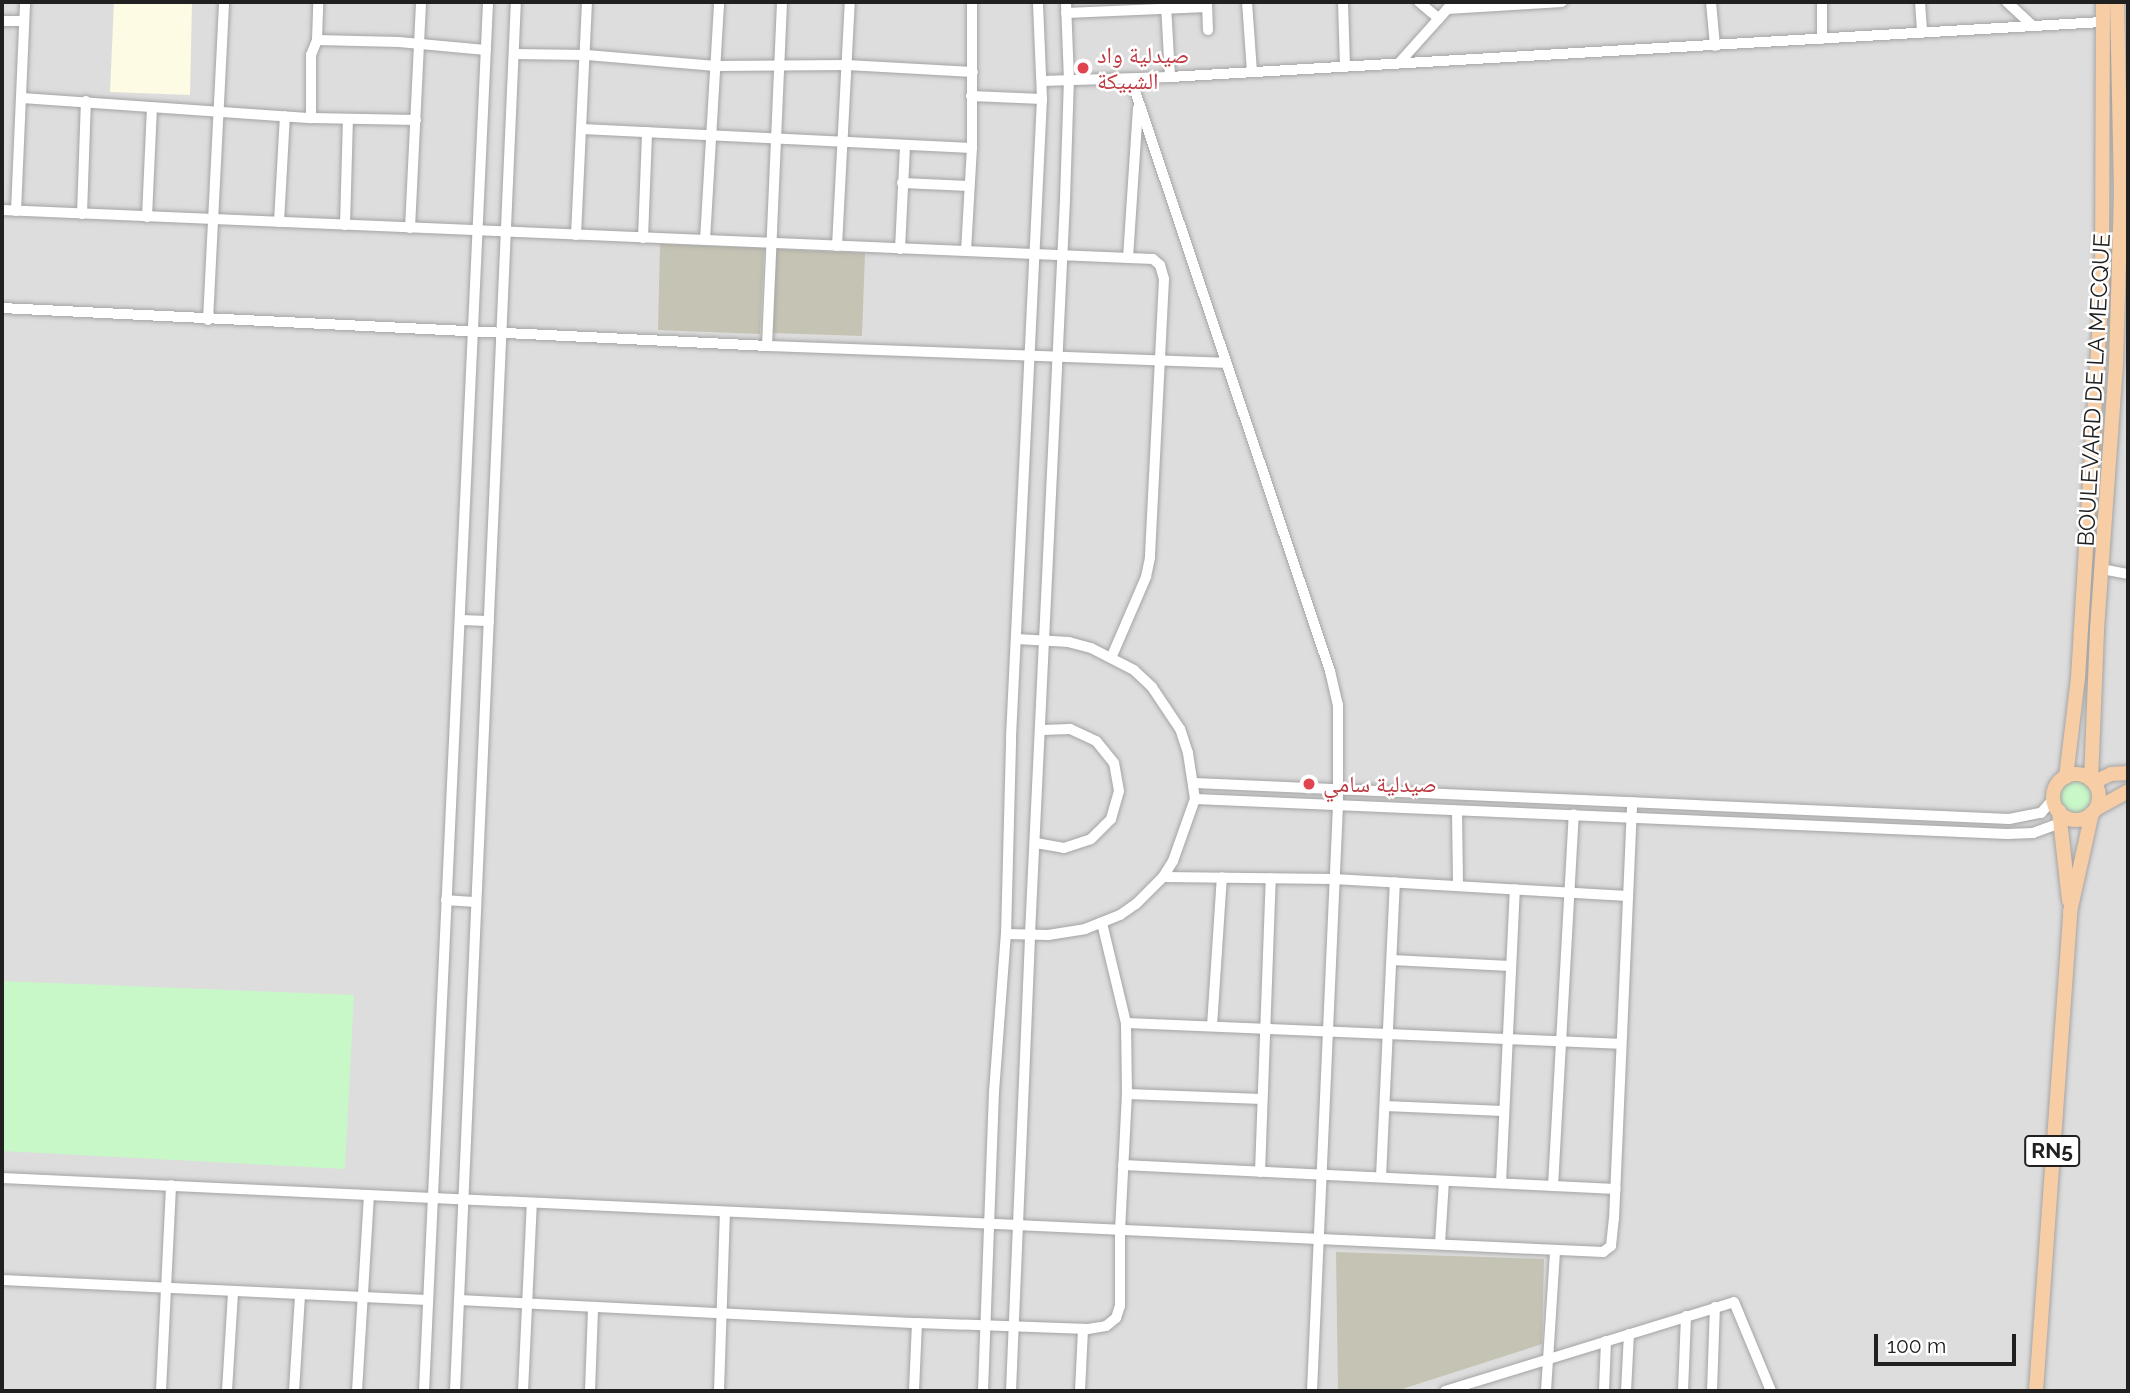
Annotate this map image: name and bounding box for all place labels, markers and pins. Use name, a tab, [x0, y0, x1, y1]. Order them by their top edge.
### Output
place label: صيدلية واد الشبيكة	[1097, 41, 1189, 95]
marker: صيدلية واد الشبيكة	[1075, 60, 1091, 76]
place label: صيدلية سامي	[1323, 770, 1437, 798]
marker: صيدلية سامي	[1301, 776, 1317, 792]

